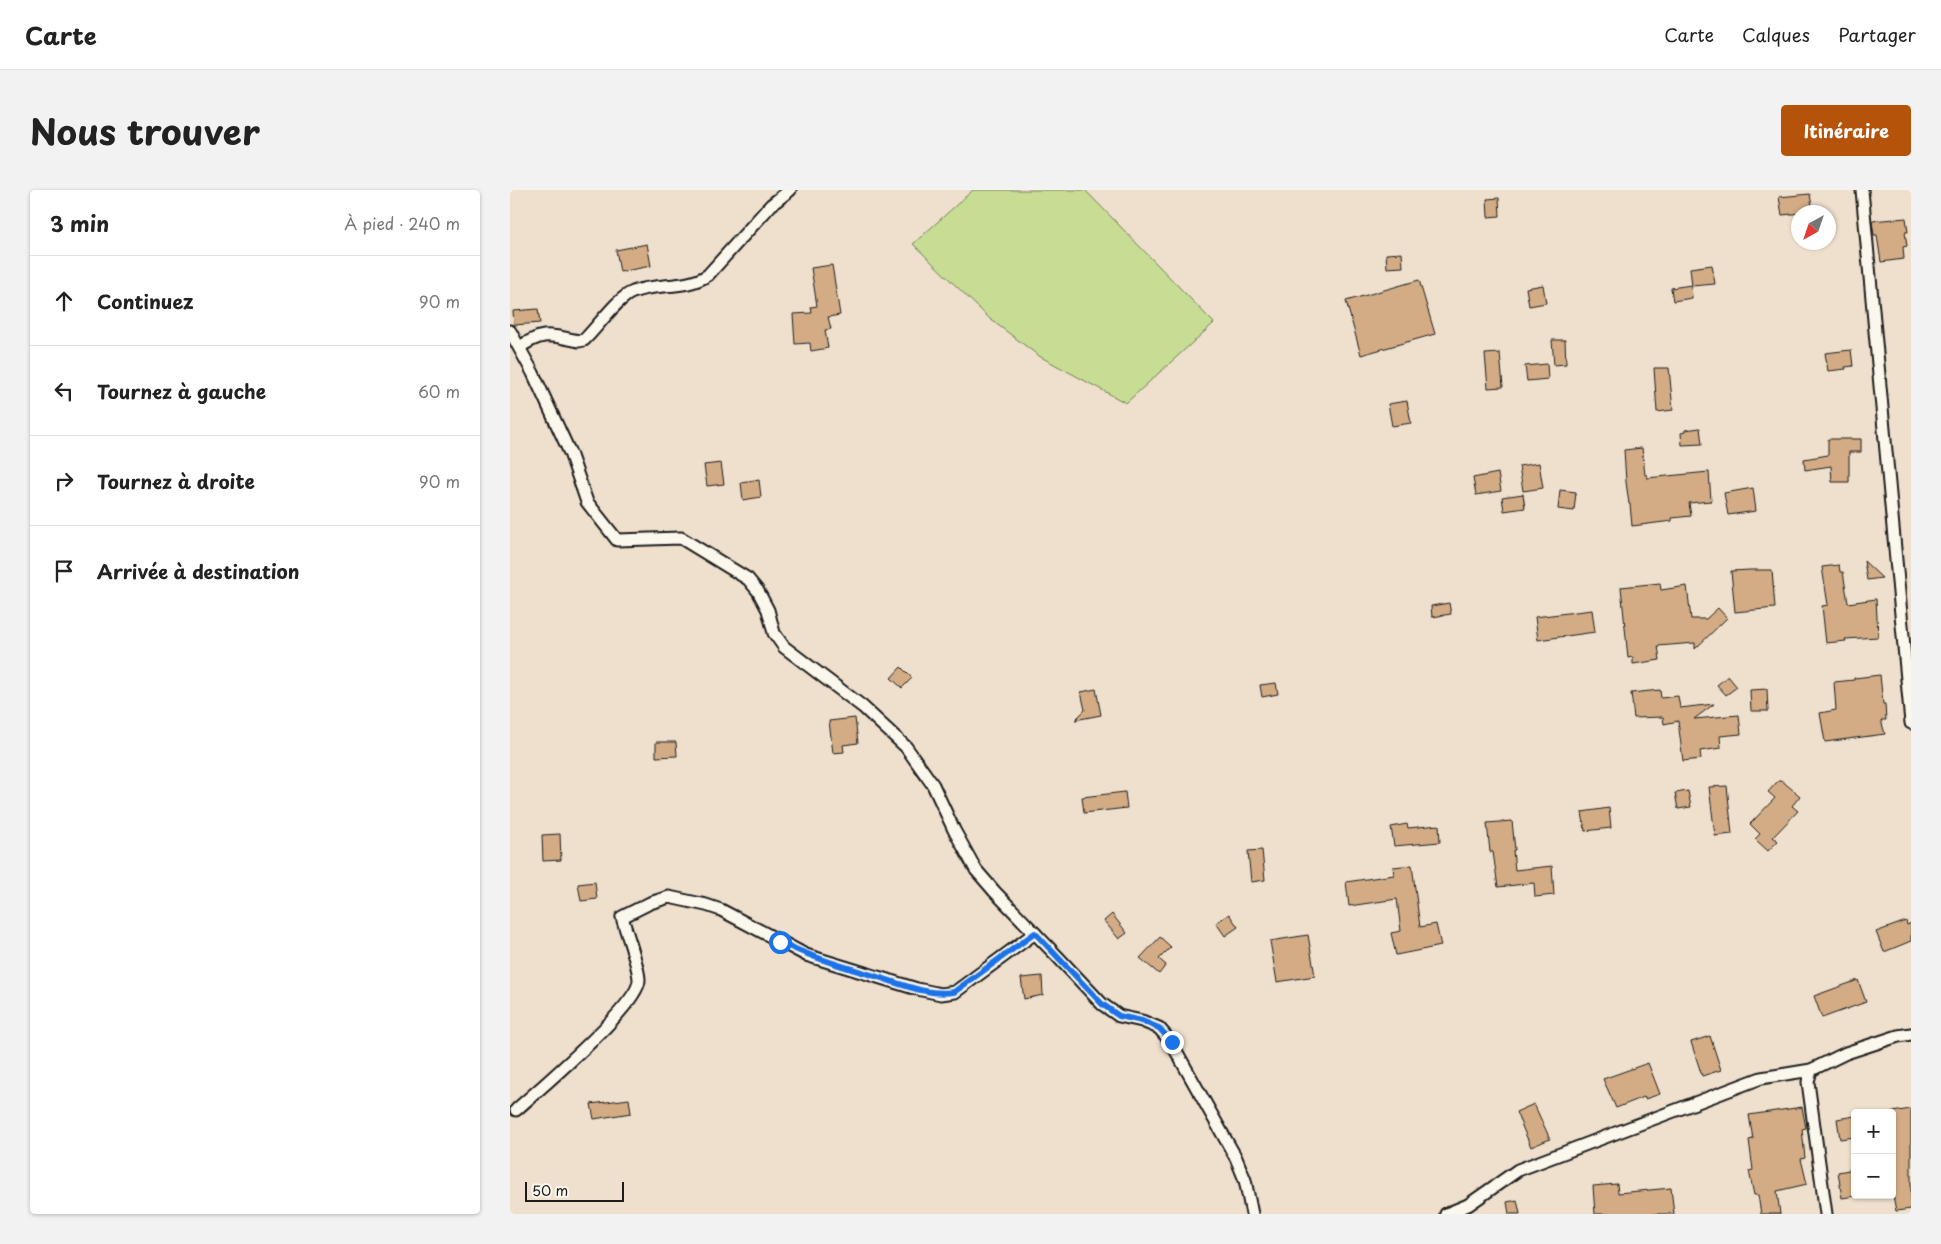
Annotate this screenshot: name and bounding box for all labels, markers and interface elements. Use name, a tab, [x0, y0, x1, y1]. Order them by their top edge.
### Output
text: Carte	[25, 17, 97, 53]
text: Carte	[1664, 21, 1714, 48]
text: Calques	[1742, 21, 1810, 48]
text: Partager	[1838, 21, 1916, 48]
text: Nous trouver	[30, 104, 260, 157]
button: Itinéraire	[1781, 105, 1911, 156]
north arrow	[1791, 205, 1836, 250]
text: 3 min	[50, 207, 109, 239]
text: À pied · 240 m	[344, 211, 460, 235]
icon: ahead	[50, 287, 78, 315]
text: Continuez	[97, 287, 194, 315]
text: 90 m	[419, 289, 460, 313]
icon: left	[50, 377, 78, 405]
text: Tournez à gauche	[97, 377, 266, 405]
text: 60 m	[418, 379, 460, 403]
icon: right	[50, 467, 78, 495]
text: Tournez à droite	[97, 467, 255, 495]
text: 90 m	[419, 469, 460, 493]
icon: arrive	[50, 557, 78, 585]
text: Arrivée à destination	[97, 557, 300, 585]
route start	[769, 931, 792, 954]
route end	[1161, 1031, 1184, 1054]
map controls	[1851, 1109, 1896, 1199]
button: +	[1851, 1109, 1896, 1154]
button: −	[1851, 1154, 1896, 1199]
scale bar	[525, 1179, 624, 1202]
text: 50 m	[532, 1180, 568, 1201]

